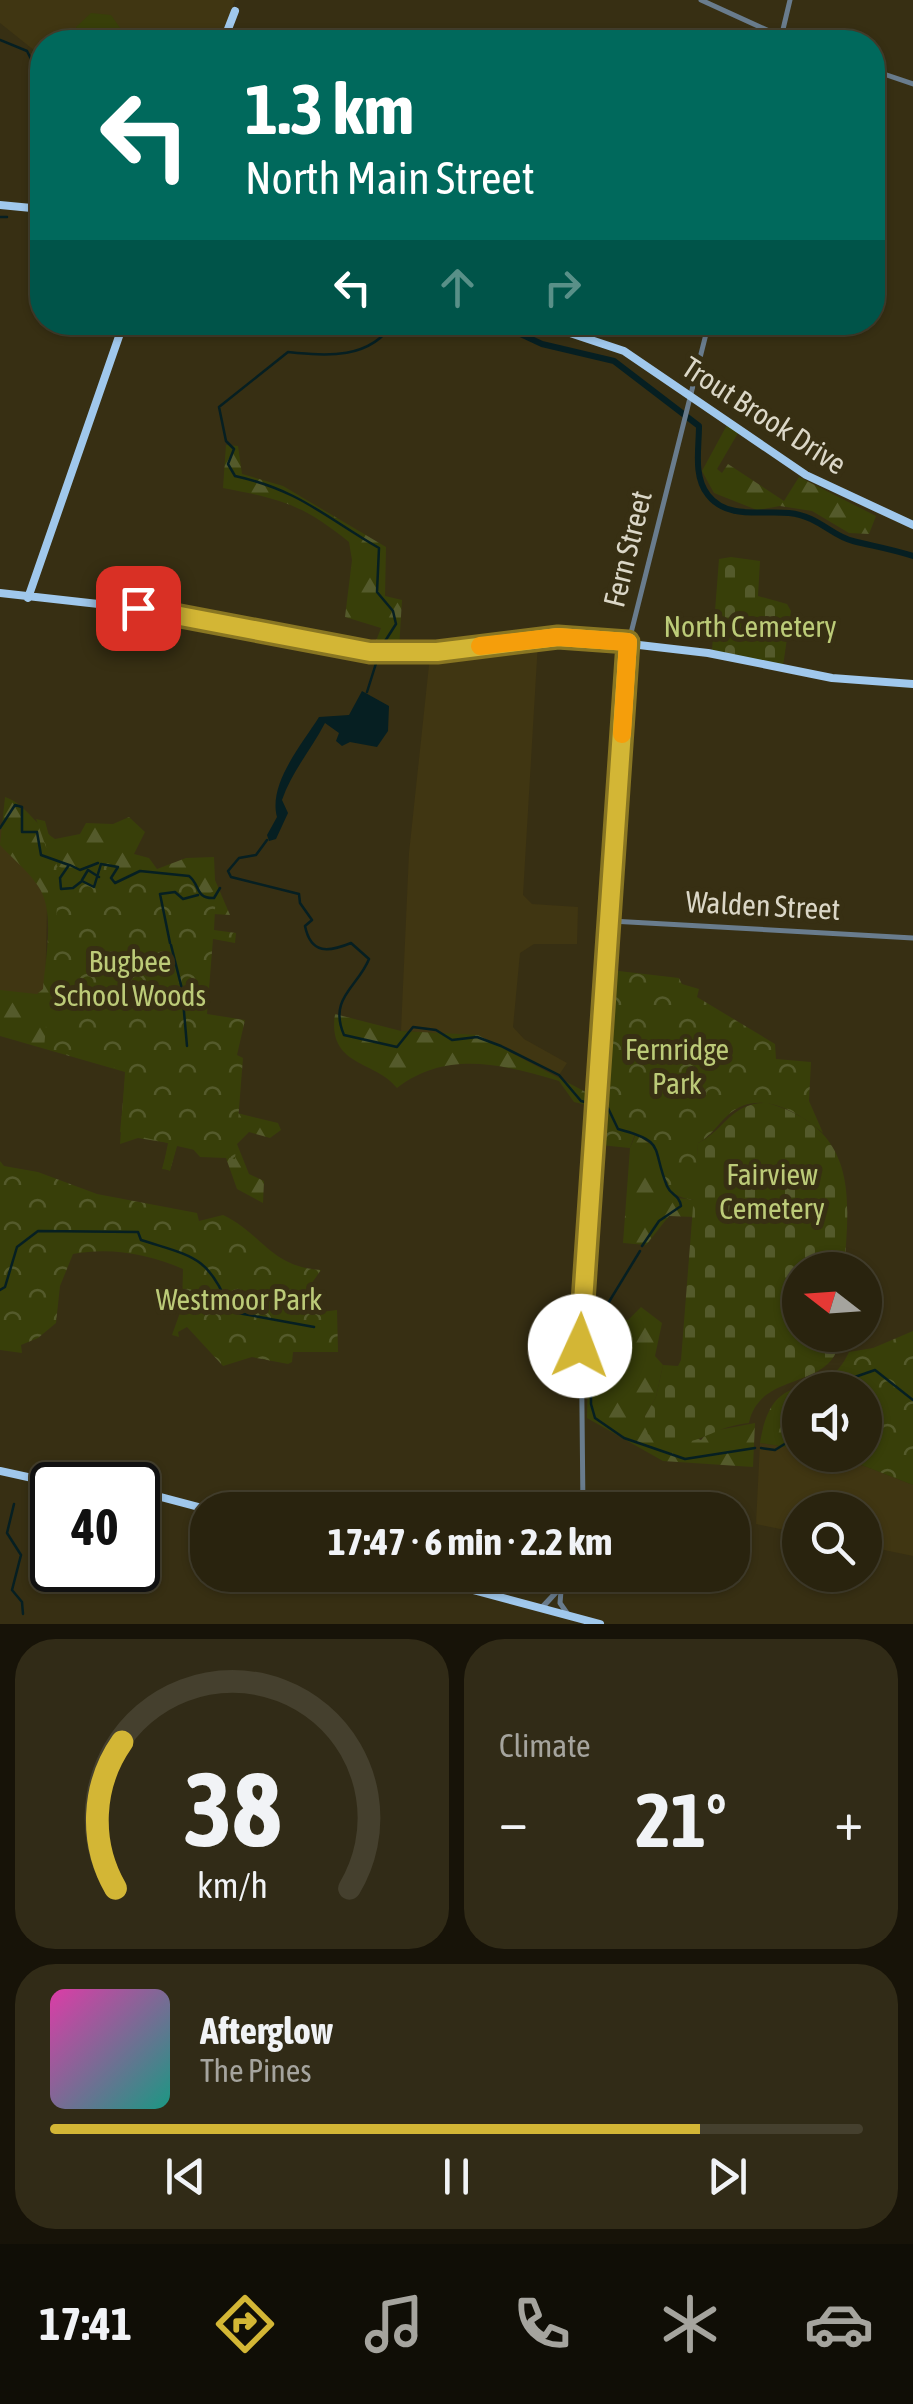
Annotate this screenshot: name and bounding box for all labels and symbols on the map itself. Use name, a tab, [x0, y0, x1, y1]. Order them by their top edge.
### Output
street label: Trout Brook Drive	[676, 350, 853, 481]
street label: Fern Street	[596, 487, 658, 610]
pin	[96, 566, 181, 651]
park label: North Cemetery	[663, 609, 837, 643]
street label: Walden Street	[685, 884, 841, 926]
park label: Bugbee School Woods	[54, 944, 206, 1012]
park label: Fernridge Park	[625, 1032, 729, 1100]
park label: Fairview Cemetery	[719, 1157, 825, 1225]
north arrow	[782, 1252, 882, 1352]
park label: Westmoor Park	[156, 1282, 322, 1316]
position arrow	[528, 1294, 632, 1398]
speed limit sign: 40	[30, 1462, 160, 1592]

